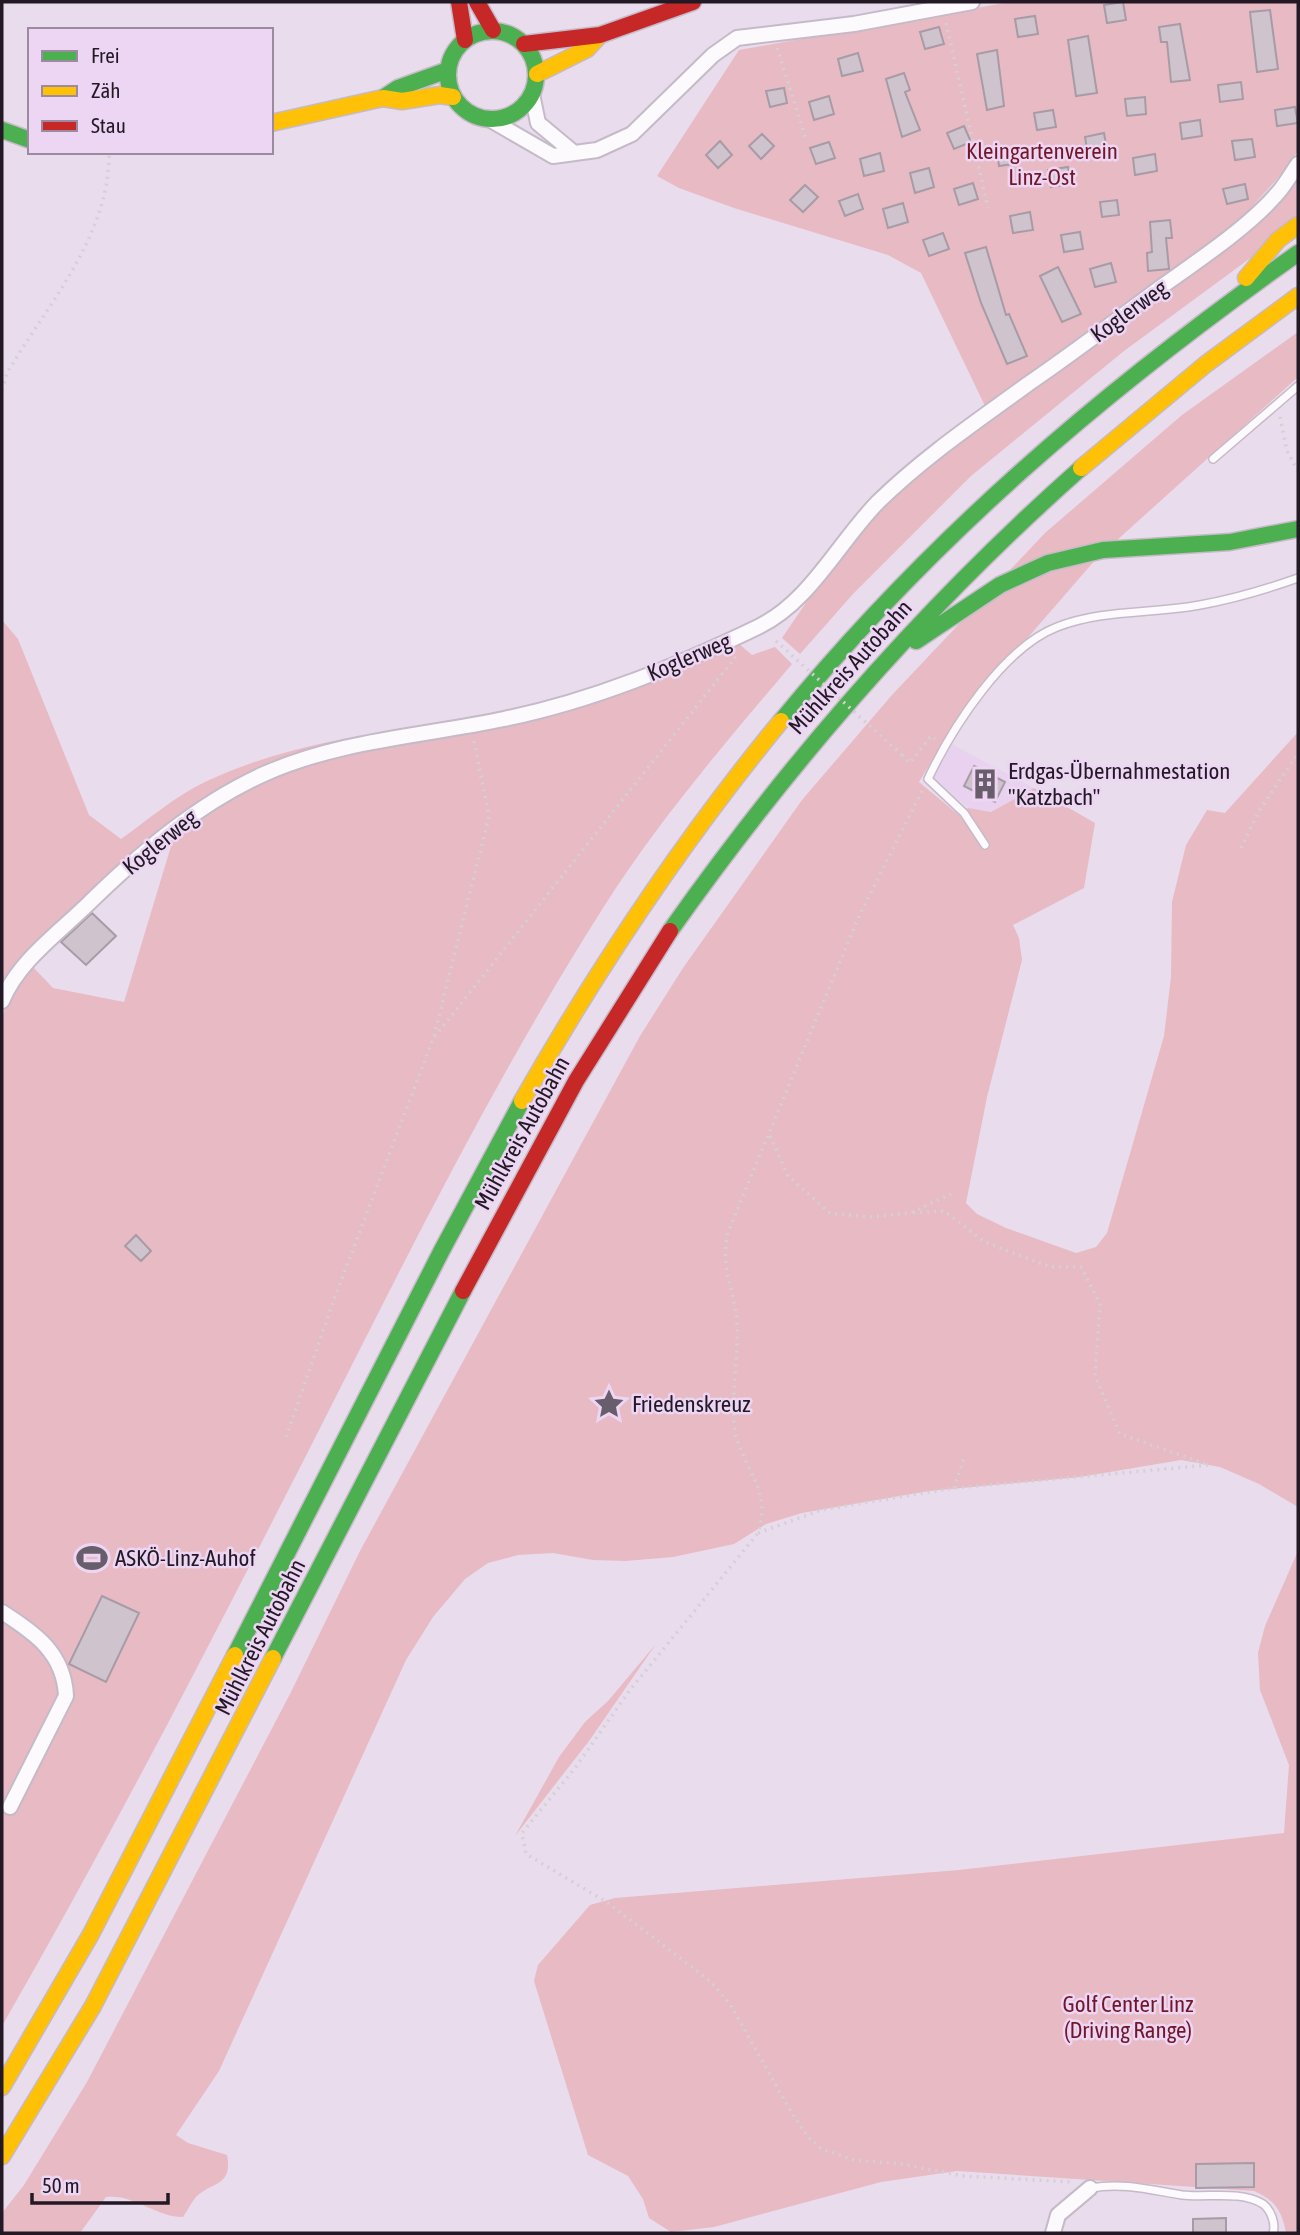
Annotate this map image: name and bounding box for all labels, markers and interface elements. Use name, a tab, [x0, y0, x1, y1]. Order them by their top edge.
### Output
legend	[28, 28, 273, 154]
text: Frei	[91, 43, 120, 67]
text: Zäh	[91, 78, 120, 102]
text: Stau	[91, 113, 126, 137]
park label: Kleingartenverein Linz-Ost	[966, 138, 1118, 190]
street label: Koglerweg	[1086, 274, 1173, 348]
street label: Mühlkreis Autobahn	[783, 595, 917, 739]
street label: Koglerweg	[643, 628, 735, 686]
place label: Erdgas-Übernahmestation "Katzbach"	[1008, 758, 1231, 810]
building icon: Erdgas-Übernahmestation "Katzbach"	[968, 767, 1002, 801]
street label: Koglerweg	[117, 804, 203, 880]
street label: Mühlkreis Autobahn	[469, 1052, 575, 1214]
place icon: Friedenskreuz	[592, 1387, 626, 1421]
place label: Friedenskreuz	[632, 1391, 751, 1417]
sports icon: ASKÖ-Linz-Auhof	[75, 1541, 109, 1575]
place label: ASKÖ-Linz-Auhof	[115, 1545, 256, 1571]
street label: Mühlkreis Autobahn	[210, 1555, 310, 1719]
park label: Golf Center Linz (Driving Range)	[1063, 1991, 1193, 2043]
scale bar	[32, 2162, 168, 2206]
text: 50 m	[42, 2173, 80, 2197]

